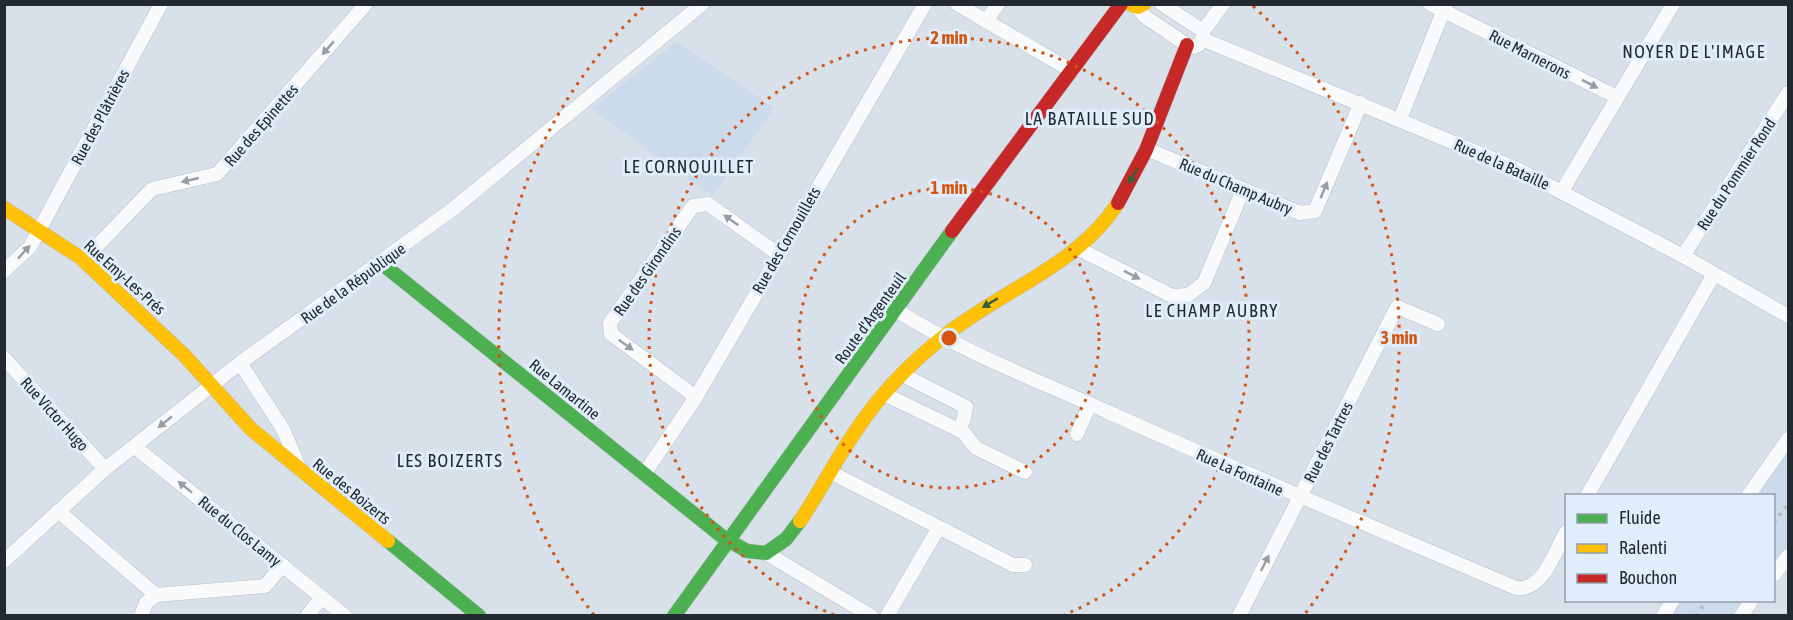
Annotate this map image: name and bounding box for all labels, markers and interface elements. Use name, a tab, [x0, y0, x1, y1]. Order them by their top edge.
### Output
street label: Rue Marnerons	[1486, 26, 1574, 82]
text: 2 min	[931, 27, 968, 48]
one-way arrow	[321, 41, 335, 56]
district label: NOYER DE L'IMAGE	[1622, 41, 1766, 62]
street label: Rue des Plâtrières	[67, 66, 133, 168]
one-way arrow	[1581, 79, 1598, 88]
street label: Rue des Epinettes	[220, 80, 303, 170]
district label: LA BATAILLE SUD	[1025, 108, 1155, 129]
street label: Rue du Pommier Rond	[1693, 115, 1779, 233]
street label: Rue de la Bataille	[1452, 135, 1552, 193]
street label: Rue du Champ Aubry	[1176, 154, 1296, 219]
district label: LE CORNOUILLET	[623, 156, 755, 177]
one-way arrow	[1128, 168, 1139, 184]
one-way arrow	[181, 176, 199, 186]
text: 1 min	[931, 177, 968, 198]
one-way arrow	[1319, 180, 1329, 198]
street label: Rue des Cornouillets	[748, 183, 824, 296]
one-way arrow	[723, 214, 739, 226]
street label: Rue des Girondins	[610, 223, 685, 319]
street label: Rue Emy-Les-Prés	[80, 236, 169, 319]
street label: Rue de la République	[297, 239, 409, 328]
one-way arrow	[17, 244, 31, 259]
street label: Route d'Argenteuil	[831, 268, 910, 368]
one-way arrow	[1123, 271, 1140, 280]
one-way arrow	[982, 297, 998, 308]
district label: LE CHAMP AUBRY	[1145, 300, 1279, 321]
text: 3 min	[1381, 327, 1418, 348]
centre of rings	[939, 328, 959, 348]
one-way arrow	[618, 339, 634, 351]
street label: Rue Lamartine	[526, 355, 604, 423]
street label: Rue Victor Hugo	[17, 374, 93, 455]
street label: Rue des Tartres	[1300, 398, 1356, 485]
one-way arrow	[158, 415, 173, 428]
street label: Rue La Fontaine	[1194, 445, 1286, 499]
district label: LES BOIZERTS	[397, 450, 503, 471]
street label: Rue des Boizerts	[310, 454, 395, 528]
one-way arrow	[177, 480, 193, 493]
street label: Rue du Clos Lamy	[194, 492, 285, 571]
legend	[1565, 494, 1775, 602]
text: Fluide	[1619, 507, 1661, 528]
text: Ralenti	[1619, 537, 1667, 558]
one-way arrow	[1261, 555, 1270, 572]
text: Bouchon	[1619, 567, 1677, 588]

